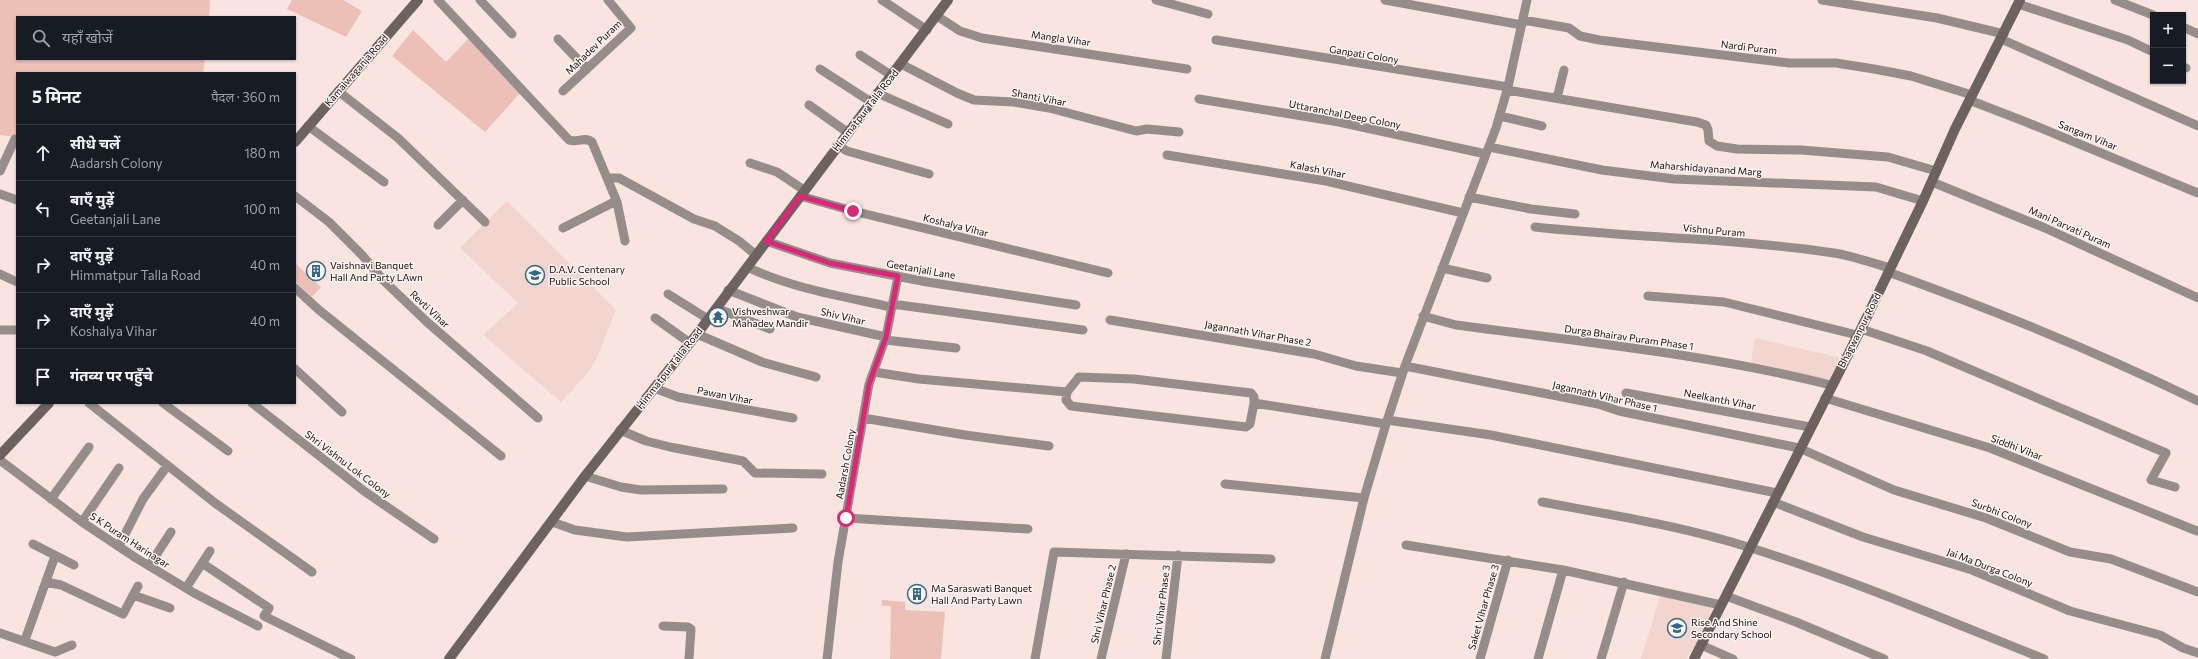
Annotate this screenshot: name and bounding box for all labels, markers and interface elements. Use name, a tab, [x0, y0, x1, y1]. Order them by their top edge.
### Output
map controls	[2150, 12, 2186, 84]
button: +	[2150, 12, 2186, 48]
search box	[16, 16, 296, 60]
street label: Mahadev Puram	[562, 17, 624, 77]
icon: search	[30, 27, 52, 49]
text: यहाँ खोजें	[62, 28, 113, 46]
street label: Mangla Vihar	[1030, 28, 1092, 48]
street label: Kamalwaganja Road	[322, 32, 390, 108]
street label: Nardi Puram	[1720, 38, 1778, 56]
street label: Ganpati Colony	[1328, 43, 1400, 65]
button: −	[2150, 48, 2186, 84]
street label: Himmatpur Talla Road	[829, 66, 901, 153]
text: 5 मिनट	[32, 86, 81, 107]
street label: Shanti Vihar	[1011, 86, 1067, 108]
text: पैदल · 360 m	[211, 89, 280, 105]
street label: Uttaranchal Deep Colony	[1288, 97, 1402, 131]
street label: Sangam Vihar	[2057, 118, 2119, 152]
text: सीधे चलें	[70, 134, 120, 152]
icon: ahead	[32, 142, 54, 164]
text: 180 m	[244, 145, 280, 161]
text: Aadarsh Colony	[70, 155, 163, 171]
street label: Kalash Vihar	[1289, 158, 1347, 180]
street label: Maharshidayanand Marg	[1650, 158, 1763, 178]
text: बाएँ मुड़ें	[70, 190, 114, 208]
icon: left	[32, 198, 54, 220]
text: 100 m	[244, 201, 280, 217]
route end	[844, 202, 862, 220]
street label: Mani Parvati Puram	[2027, 203, 2113, 251]
text: Geetanjali Lane	[70, 211, 161, 227]
street label: Koshalya Vihar	[922, 211, 990, 239]
street label: Vishnu Puram	[1682, 221, 1746, 239]
text: दाएँ मुड़ें	[70, 246, 113, 264]
icon: right	[32, 254, 54, 276]
text: 40 m	[250, 257, 280, 273]
street label: Geetanjali Lane	[886, 257, 956, 281]
place label: Vaishnavi Banquet Hall And Party LAwn	[330, 259, 423, 283]
building icon: Vaishnavi Banquet Hall And Party LAwn	[305, 260, 327, 282]
place label: D.A.V. Centenary Public School	[549, 263, 625, 287]
school or university icon: D.A.V. Centenary Public School	[524, 264, 546, 286]
text: Himmatpur Talla Road	[70, 267, 201, 283]
street label: Revti Vihar	[408, 288, 452, 330]
street label: Bhagwanpur Road	[1835, 290, 1883, 369]
text: दाएँ मुड़ें	[70, 302, 113, 320]
place label: Vishveshwar Mahadev Mandir	[732, 305, 808, 329]
street label: Shiv Vihar	[819, 305, 867, 327]
temple icon: Vishveshwar Mahadev Mandir	[707, 306, 729, 328]
icon: right	[32, 310, 54, 332]
text: 40 m	[250, 313, 280, 329]
street label: Jagannath Vihar Phase 2	[1204, 318, 1313, 348]
street label: Durga Bhairav Puram Phase 1	[1564, 322, 1694, 352]
text: Koshalya Vihar	[70, 323, 157, 339]
street label: Himmatpur Talla Road	[633, 324, 705, 411]
icon: arrive	[32, 366, 54, 388]
text: गंतव्य पर पहुँचे	[70, 366, 153, 384]
street label: Jagannath Vihar Phase 1	[1552, 378, 1658, 414]
street label: Pawan Vihar	[696, 384, 754, 406]
street label: Neelkanth Vihar	[1683, 386, 1757, 412]
street label: Shri Vishnu Lok Colony	[303, 428, 393, 500]
street label: Aadarsh Colony	[833, 428, 857, 500]
street label: Siddhi Vihar	[1989, 432, 2045, 462]
street label: Surbhi Colony	[1970, 496, 2034, 530]
route start	[837, 509, 855, 527]
street label: S K Puram Harinagar	[88, 510, 172, 570]
street label: Jai Ma Durga Colony	[1945, 545, 2035, 589]
street label: Shri Vihar Phase 2	[1088, 563, 1118, 645]
street label: Saket Vihar Phase 3	[1465, 563, 1501, 651]
street label: Shri Vihar Phase 3	[1150, 564, 1172, 646]
place label: Ma Saraswati Banquet Hall And Party Lawn	[931, 582, 1032, 606]
building icon: Ma Saraswati Banquet Hall And Party Lawn	[906, 583, 928, 605]
place label: Rise And Shine Secondary School	[1691, 616, 1772, 640]
school or university icon: Rise And Shine Secondary School	[1666, 617, 1688, 639]

